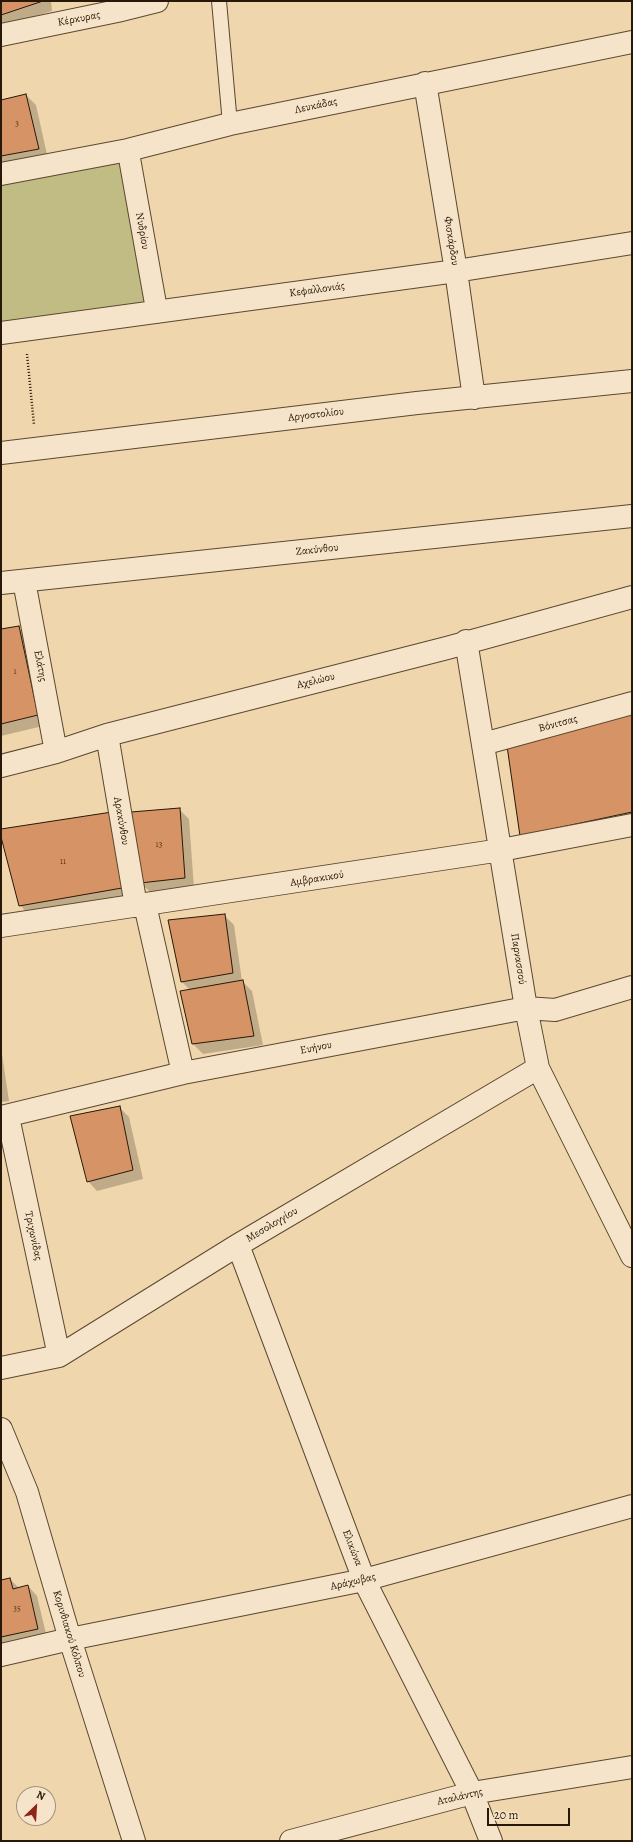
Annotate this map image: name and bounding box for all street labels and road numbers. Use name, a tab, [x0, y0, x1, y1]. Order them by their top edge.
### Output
street label: Κέρκυρας	[57, 8, 101, 30]
street label: Λευκάδας	[294, 95, 338, 117]
street label: Νυδρίου	[132, 211, 152, 251]
street label: Φισκάρδου	[441, 215, 461, 267]
street label: Κεφαλλονιάς	[288, 280, 346, 300]
street label: Αργοστολίου	[287, 405, 345, 425]
street label: Ζακύνθου	[295, 541, 339, 559]
street label: Ελάτης	[31, 649, 49, 683]
street label: Αχελώου	[296, 670, 336, 692]
street label: Βόνιτσας	[537, 712, 579, 736]
street label: Αρακύνθου	[110, 796, 132, 846]
street label: Αμβρακικού	[289, 868, 345, 890]
street label: Παρνασσού	[507, 932, 529, 986]
street label: Ευήνου	[299, 1038, 333, 1058]
street label: Μεσολογγίου	[244, 1204, 300, 1246]
street label: Τριχωνίδας	[21, 1210, 45, 1262]
street label: Ελικώνα	[339, 1528, 365, 1568]
street label: Αράχωβας	[329, 1570, 377, 1594]
street label: Κορινθιακού Κόλπου	[49, 1589, 89, 1679]
street label: Αταλάντης	[436, 1785, 484, 1809]

